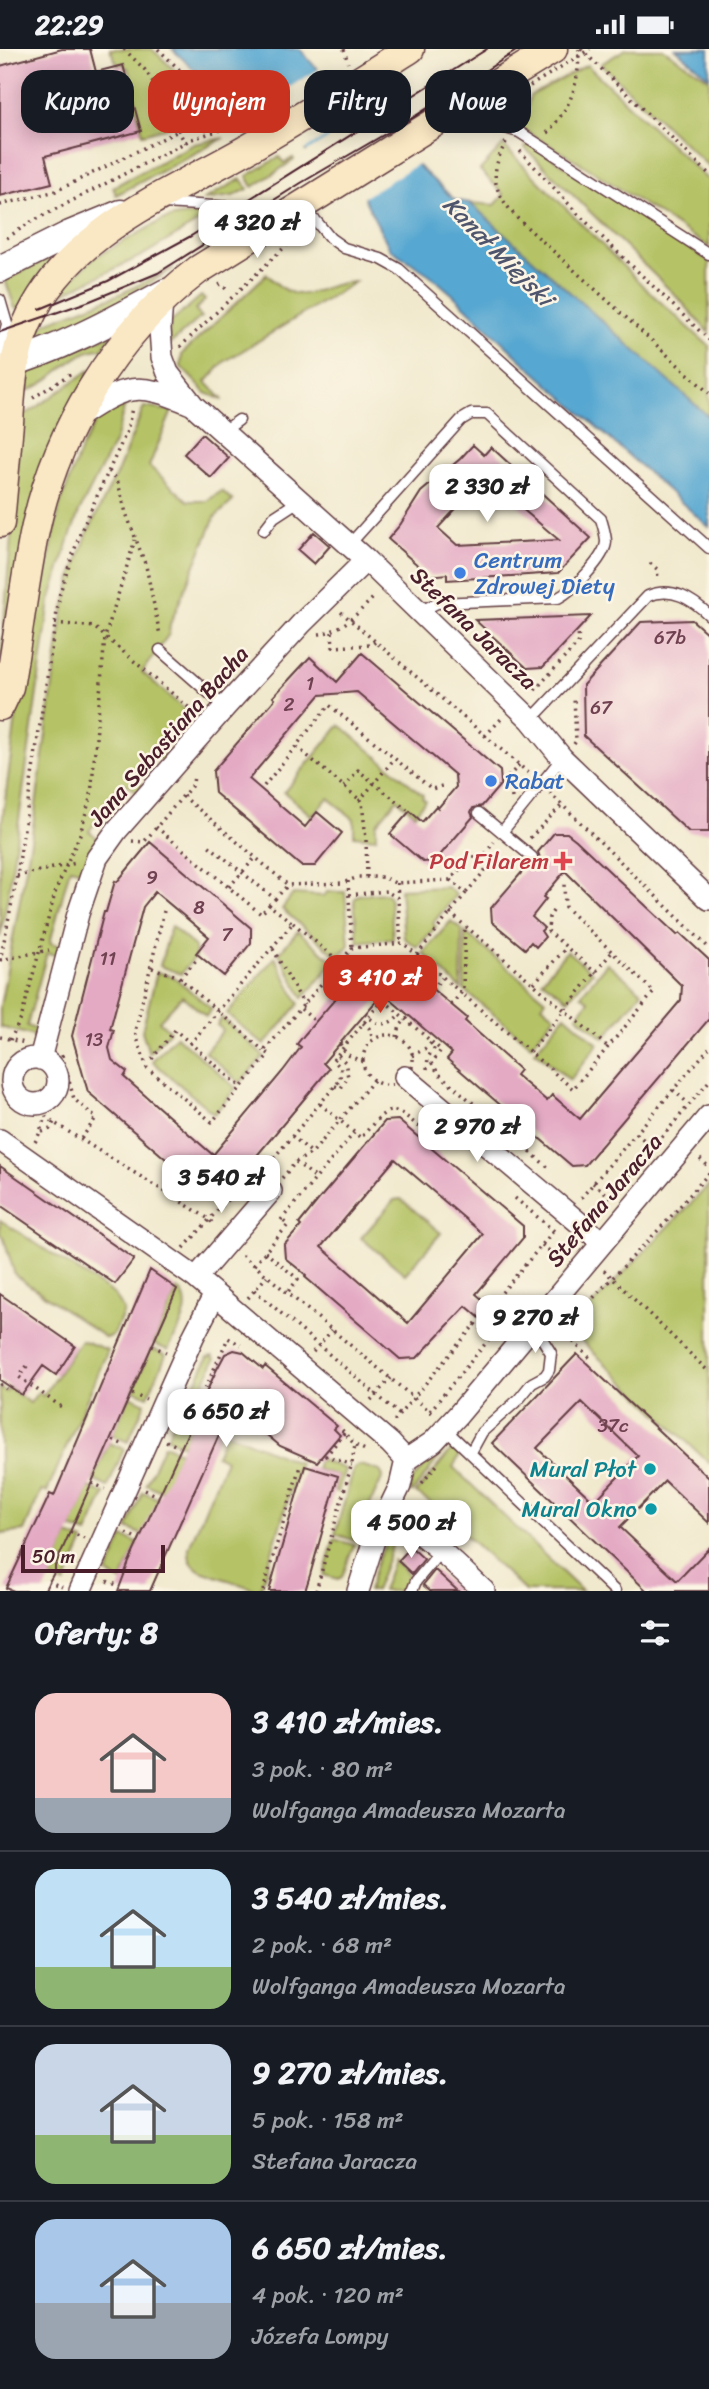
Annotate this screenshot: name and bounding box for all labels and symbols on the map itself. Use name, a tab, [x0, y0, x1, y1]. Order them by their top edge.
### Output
water label: Kanał Miejski	[432, 185, 567, 320]
pin: 4 320 zł	[185, 201, 329, 260]
pin: 2 330 zł	[415, 465, 559, 524]
place label: Centrum Zdrowej Diety	[474, 540, 615, 607]
street label: Stefana Jaracza	[400, 556, 548, 701]
marker: Centrum Zdrowej Diety	[452, 565, 468, 581]
house number: 67b	[654, 621, 686, 654]
street label: Jana Sebastiana Bacha	[77, 636, 260, 837]
house number: 1	[306, 667, 314, 700]
house number: 2	[284, 688, 295, 721]
house number: 67	[590, 691, 613, 724]
place label: Rabat	[505, 761, 565, 802]
marker: Rabat	[483, 773, 499, 789]
place label: Pod Filarem	[429, 841, 549, 882]
marker: Pod Filarem	[555, 853, 571, 869]
house number: 9	[146, 861, 158, 894]
house number: 8	[193, 891, 205, 924]
house number: 7	[222, 918, 234, 951]
house number: 11	[100, 942, 116, 975]
pin: 3 410 zł	[308, 955, 452, 1015]
house number: 13	[85, 1023, 104, 1056]
pin: 2 970 zł	[405, 1105, 549, 1164]
street label: Stefana Jaracza	[536, 1124, 673, 1277]
pin: 3 540 zł	[149, 1155, 293, 1215]
pin: 9 270 zł	[463, 1295, 607, 1355]
pin: 6 650 zł	[154, 1389, 298, 1449]
house number: 37c	[598, 1409, 629, 1442]
place label: Mural Płot	[530, 1449, 638, 1490]
marker: Mural Płot	[642, 1461, 658, 1477]
place label: Mural Okno	[521, 1489, 637, 1530]
pin: 4 500 zł	[339, 1501, 483, 1560]
marker: Mural Okno	[643, 1501, 659, 1517]
scale bar	[21, 1542, 164, 1574]

